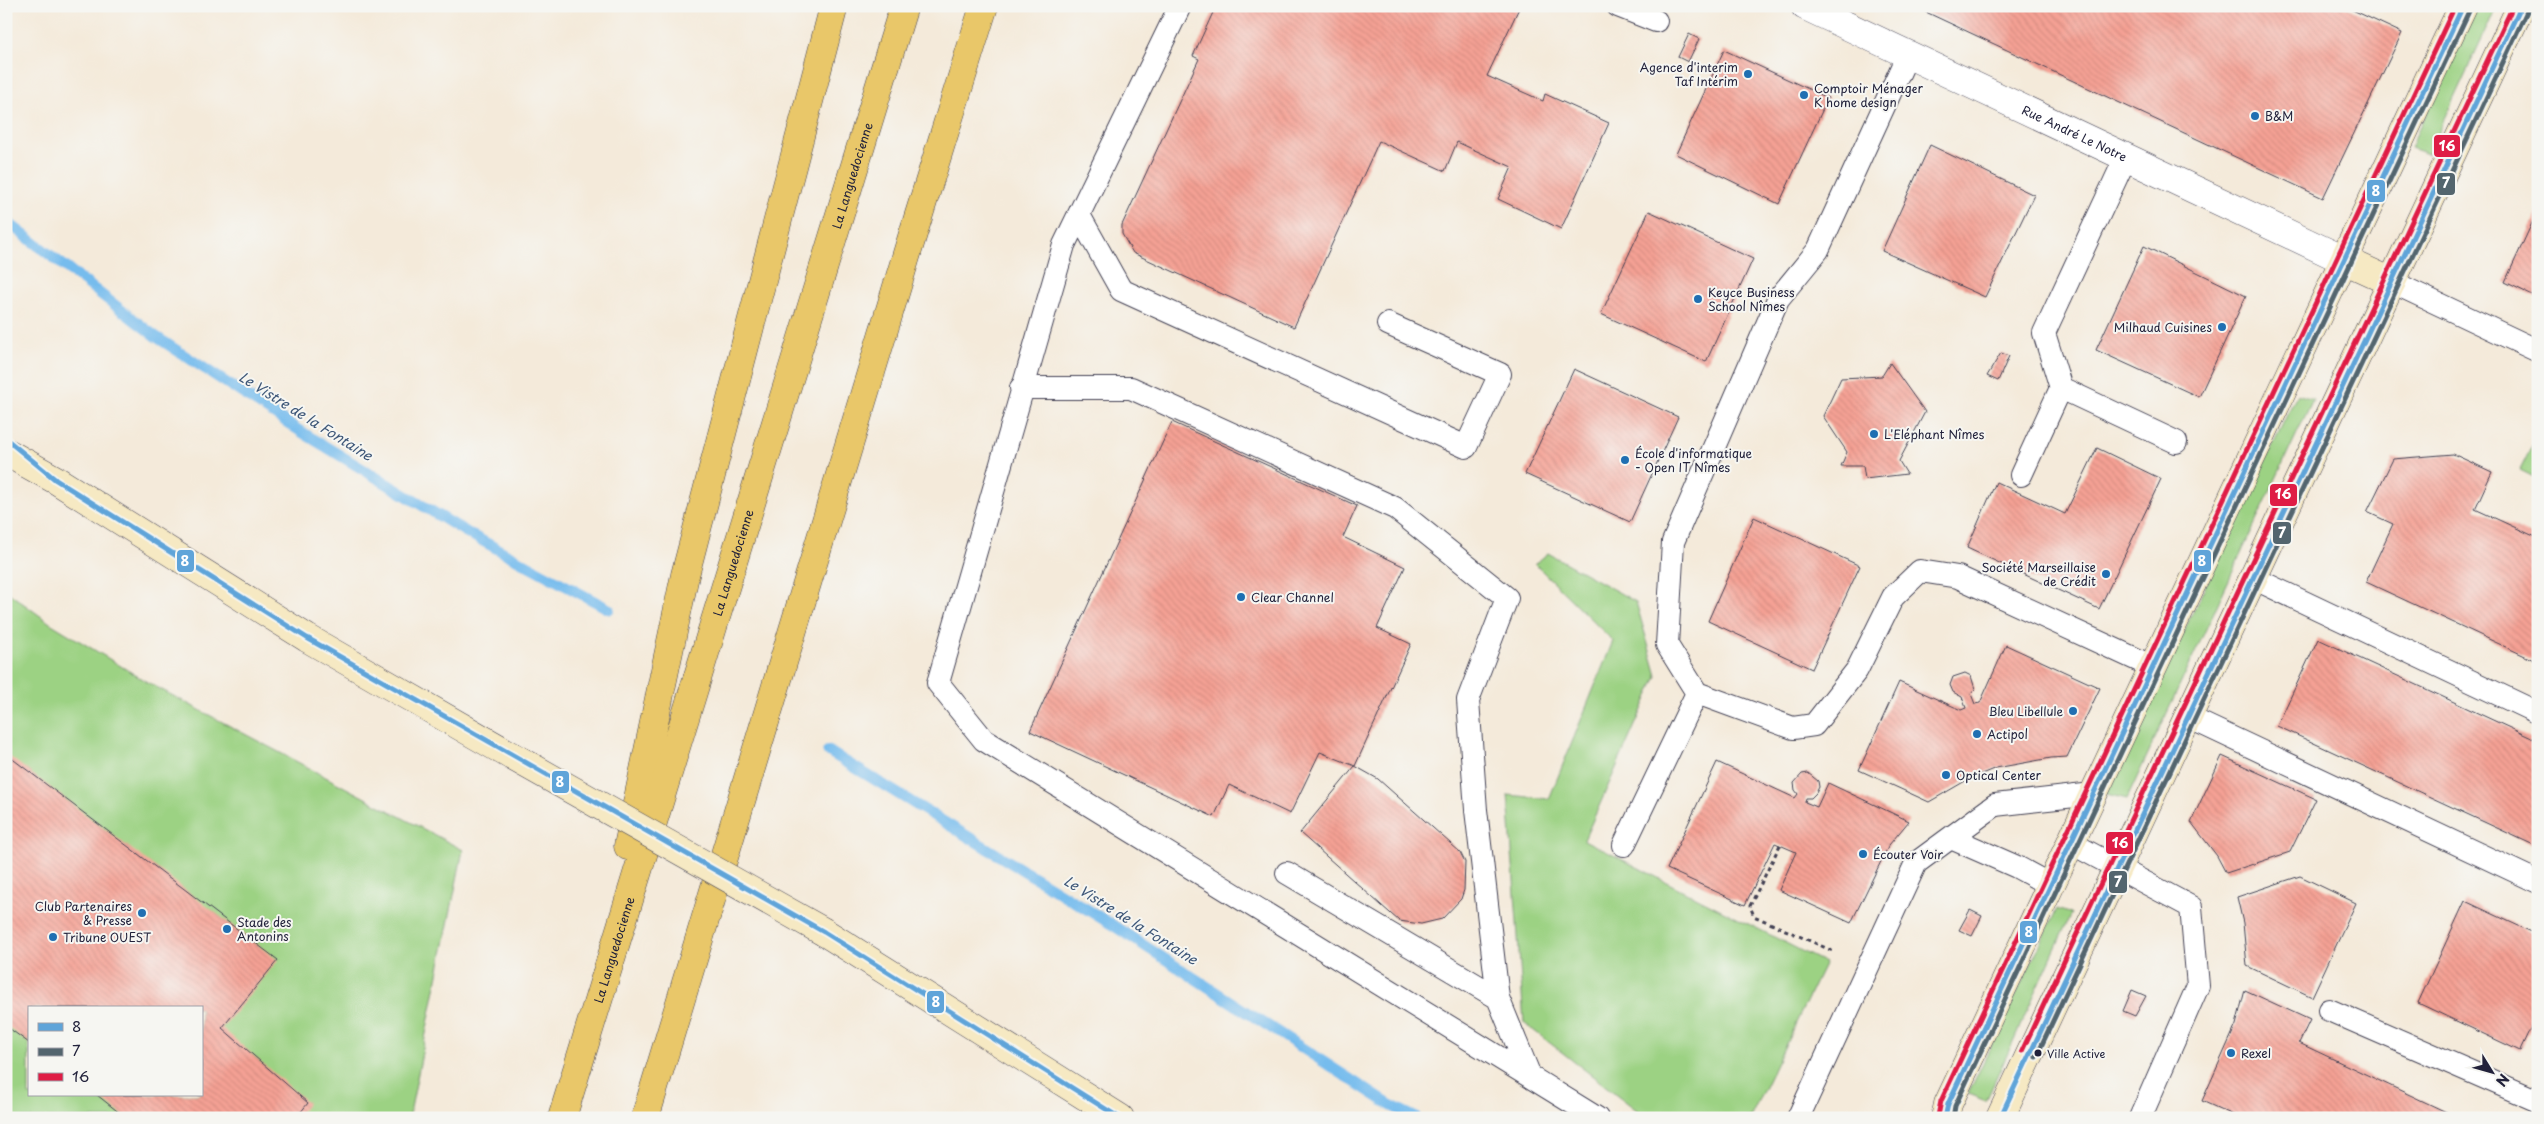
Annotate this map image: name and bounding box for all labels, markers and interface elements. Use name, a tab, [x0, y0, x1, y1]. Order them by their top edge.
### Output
place label: Agence d'interim Taf Intérim	[1640, 58, 1738, 90]
marker: Agence d'interim Taf Intérim	[1742, 68, 1754, 80]
place label: Comptoir Ménager K home design	[1814, 79, 1923, 111]
marker: Comptoir Ménager K home design	[1798, 89, 1810, 101]
street label: Rue André Le Notre	[2019, 101, 2130, 166]
place label: B&M	[2265, 107, 2293, 125]
marker: B&M	[2249, 110, 2261, 122]
street label: La Languedocienne	[827, 120, 877, 231]
line badge: 16	[2433, 134, 2461, 158]
text: 16	[2439, 135, 2455, 156]
line badge: 7	[2436, 172, 2456, 196]
text: 7	[2442, 172, 2451, 193]
line badge: 8	[2366, 179, 2386, 203]
text: 8	[2372, 180, 2381, 201]
place label: Keyce Business School Nîmes	[1708, 283, 1795, 315]
marker: Keyce Business School Nîmes	[1692, 293, 1704, 305]
place label: Milhaud Cuisines	[2114, 318, 2213, 336]
marker: Milhaud Cuisines	[2216, 321, 2228, 333]
water label: Le Vistre de la Fontaine	[235, 366, 378, 466]
place label: L'Eléphant Nîmes	[1884, 425, 1985, 443]
marker: L'Eléphant Nîmes	[1868, 428, 1880, 440]
place label: École d'informatique - Open IT Nîmes	[1635, 444, 1753, 476]
marker: École d'informatique - Open IT Nîmes	[1619, 454, 1631, 466]
line badge: 16	[2269, 483, 2298, 507]
text: 16	[2275, 483, 2291, 504]
street label: La Languedocienne	[708, 507, 758, 618]
line badge: 7	[2272, 521, 2292, 545]
text: 7	[2278, 522, 2287, 543]
line badge: 8	[176, 549, 195, 573]
line badge: 8	[2193, 549, 2212, 573]
text: 8	[181, 550, 190, 571]
text: 8	[2198, 550, 2207, 571]
place label: Société Marseillaise de Crédit	[1982, 558, 2096, 590]
marker: Société Marseillaise de Crédit	[2100, 568, 2112, 580]
place label: Clear Channel	[1251, 588, 1334, 606]
marker: Clear Channel	[1235, 591, 1247, 603]
place label: Bleu Libellule	[1988, 702, 2063, 720]
marker: Bleu Libellule	[2067, 705, 2079, 717]
place label: Actipol	[1987, 725, 2028, 743]
marker: Actipol	[1971, 728, 1983, 740]
place label: Optical Center	[1956, 766, 2042, 784]
marker: Optical Center	[1940, 769, 1952, 781]
line badge: 8	[551, 770, 570, 794]
text: 8	[556, 771, 565, 792]
line badge: 16	[2105, 831, 2134, 855]
text: 16	[2112, 832, 2128, 853]
place label: Écouter Voir	[1873, 845, 1943, 863]
marker: Écouter Voir	[1857, 848, 1869, 860]
water label: Le Vistre de la Fontaine	[1060, 870, 1203, 970]
line badge: 7	[2108, 870, 2128, 894]
text: 7	[2114, 871, 2123, 892]
street label: La Languedocienne	[589, 894, 639, 1005]
place label: Club Partenaires & Presse	[35, 897, 133, 929]
marker: Club Partenaires & Presse	[136, 907, 148, 919]
place label: Stade des Antonins	[237, 913, 292, 945]
line badge: 8	[2019, 920, 2038, 944]
text: 8	[2025, 921, 2034, 942]
marker: Stade des Antonins	[221, 923, 233, 935]
place label: Tribune OUEST	[63, 928, 152, 946]
marker: Tribune OUEST	[47, 931, 59, 943]
line badge: 8	[926, 990, 945, 1014]
text: 8	[932, 991, 941, 1012]
legend	[28, 1006, 202, 1096]
text: 8	[72, 1014, 81, 1037]
text: 7	[72, 1038, 81, 1061]
place label: Rexel	[2241, 1044, 2271, 1062]
place label: Ville Active	[2047, 1045, 2106, 1062]
north arrow	[2466, 1046, 2516, 1096]
marker: Rexel	[2225, 1047, 2237, 1059]
marker: Ville Active	[2033, 1048, 2043, 1058]
text: 16	[72, 1064, 89, 1087]
text: N	[2491, 1069, 2515, 1091]

